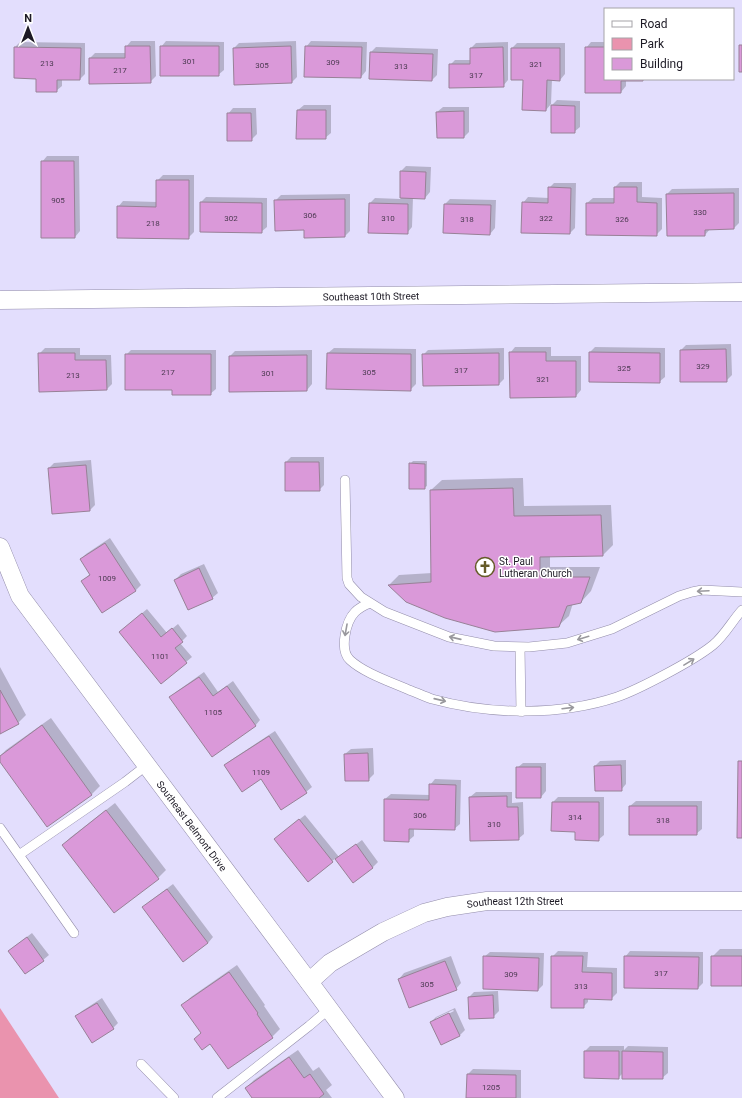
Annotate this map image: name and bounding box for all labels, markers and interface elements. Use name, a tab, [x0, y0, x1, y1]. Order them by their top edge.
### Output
north arrow	[8, 8, 48, 48]
legend	[604, 8, 734, 80]
text: N	[24, 12, 32, 25]
text: Road	[640, 17, 668, 31]
text: Park	[640, 37, 665, 51]
house number: 301	[182, 57, 196, 66]
text: Building	[640, 57, 683, 71]
house number: 309	[326, 58, 340, 67]
house number: 213	[40, 59, 54, 68]
house number: 321	[529, 60, 543, 69]
house number: 305	[255, 61, 269, 70]
house number: 313	[394, 62, 408, 71]
house number: 217	[113, 66, 127, 75]
house number: 317	[469, 71, 483, 80]
house number: 905	[51, 196, 65, 205]
house number: 330	[693, 208, 707, 217]
house number: 306	[303, 211, 317, 220]
house number: 302	[224, 214, 238, 223]
house number: 310	[381, 214, 395, 223]
house number: 322	[539, 214, 553, 223]
house number: 318	[460, 215, 474, 224]
house number: 326	[615, 215, 629, 224]
house number: 218	[146, 219, 160, 228]
street label: Southeast 10th Street	[323, 290, 419, 303]
house number: 329	[696, 362, 710, 371]
house number: 325	[617, 364, 631, 373]
house number: 317	[454, 366, 468, 375]
house number: 217	[161, 368, 175, 377]
house number: 305	[362, 368, 376, 377]
house number: 301	[261, 369, 275, 378]
house number: 213	[66, 371, 80, 380]
house number: 321	[536, 375, 550, 384]
church icon: St. Paul Lutheran Church	[474, 556, 496, 578]
place label: St. Paul Lutheran Church	[499, 556, 572, 579]
house number: 1009	[98, 574, 116, 583]
one-way arrow	[697, 587, 710, 594]
one-way arrow	[342, 624, 350, 637]
one-way arrow	[449, 633, 462, 641]
one-way arrow	[577, 635, 590, 642]
house number: 1101	[151, 652, 169, 661]
one-way arrow	[683, 657, 695, 665]
one-way arrow	[433, 697, 446, 705]
one-way arrow	[561, 704, 574, 711]
house number: 1105	[204, 708, 222, 717]
house number: 1109	[252, 768, 270, 777]
street label: Southeast Belmont Drive	[154, 779, 229, 873]
house number: 306	[413, 811, 427, 820]
house number: 314	[568, 813, 582, 822]
house number: 318	[656, 816, 670, 825]
house number: 310	[487, 820, 501, 829]
street label: Southeast 12th Street	[466, 896, 563, 910]
house number: 317	[654, 969, 668, 978]
house number: 309	[504, 970, 518, 979]
house number: 305	[420, 980, 434, 989]
house number: 313	[574, 982, 588, 991]
house number: 1205	[482, 1083, 500, 1092]

